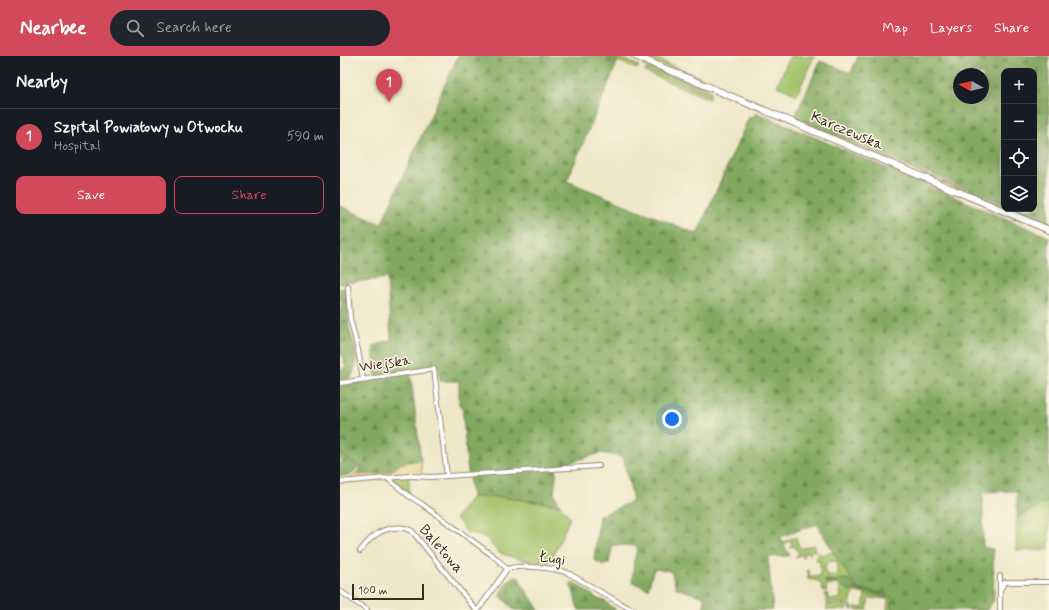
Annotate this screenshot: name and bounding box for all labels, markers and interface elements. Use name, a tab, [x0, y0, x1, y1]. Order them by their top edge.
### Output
search box	[110, 10, 390, 46]
text: Nearbee	[20, 16, 86, 41]
icon: search	[124, 17, 146, 39]
text: Search here	[156, 18, 232, 38]
text: Map	[882, 19, 908, 37]
text: Layers	[930, 19, 972, 37]
text: Share	[994, 19, 1029, 37]
north arrow	[953, 68, 989, 104]
map controls	[1001, 68, 1037, 212]
button: +	[1001, 68, 1037, 104]
pin: 1	[376, 69, 402, 102]
text: Nearby	[16, 71, 68, 93]
button: −	[1001, 104, 1037, 140]
street label: Karczewska	[808, 107, 887, 156]
text: Szpital Powiatowy w Otwocku	[54, 118, 243, 138]
text: 1	[26, 128, 32, 145]
text: 590 m	[287, 128, 324, 145]
text: Hospital	[54, 138, 100, 155]
button: locate	[1001, 140, 1037, 176]
button: Save	[16, 176, 166, 214]
button: Share	[174, 176, 324, 214]
button: layers	[1001, 176, 1037, 212]
street label: Wiejska	[358, 350, 413, 378]
your location	[662, 409, 682, 429]
street label: Baletowa	[414, 520, 468, 578]
street label: Ługi	[537, 547, 567, 571]
scale bar	[352, 582, 424, 601]
text: 100 m	[358, 584, 388, 598]

